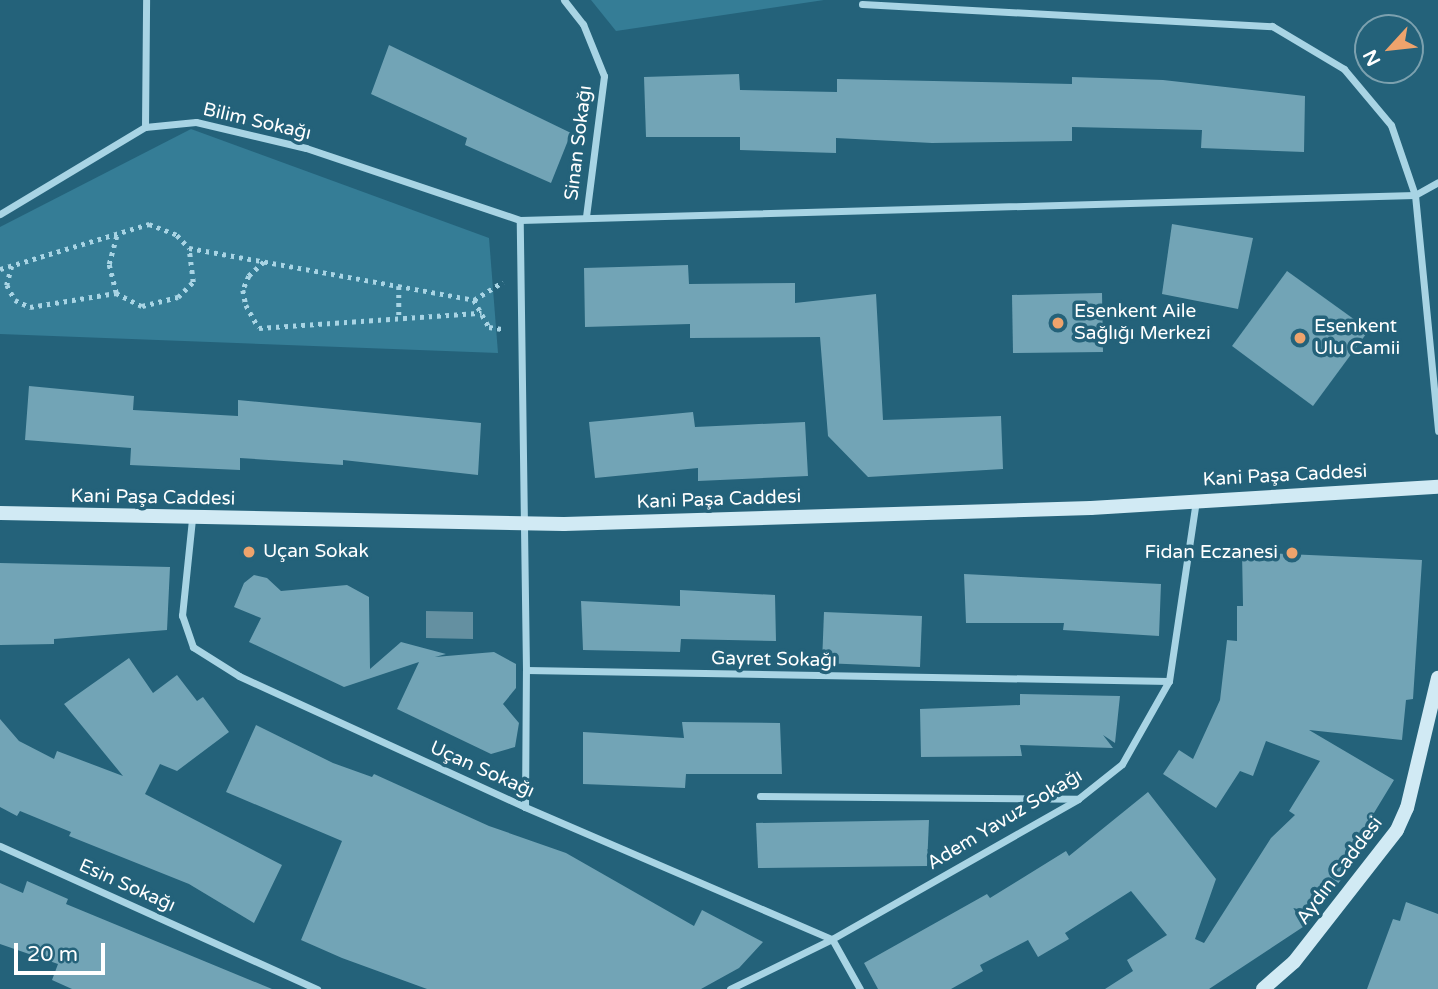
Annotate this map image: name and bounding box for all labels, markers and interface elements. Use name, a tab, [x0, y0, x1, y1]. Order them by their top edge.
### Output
north arrow	[1354, 14, 1424, 84]
text: N	[1359, 46, 1385, 69]
street label: Sinan Sokağı	[561, 84, 597, 202]
street label: Bilim Sokağı	[201, 98, 313, 146]
place label: Esenkent Aile Sağlığı Merkezi	[1074, 301, 1211, 345]
marker: Esenkent Aile Sağlığı Merkezi	[1048, 313, 1068, 333]
place label: Esenkent Ulu Camii	[1314, 316, 1400, 360]
marker: Esenkent Ulu Camii	[1292, 330, 1308, 346]
street label: Kani Paşa Caddesi	[1202, 460, 1368, 492]
street label: Kani Paşa Caddesi	[70, 485, 236, 511]
street label: Kani Paşa Caddesi	[636, 486, 802, 514]
place label: Uçan Sokak	[263, 541, 369, 563]
place label: Fidan Eczanesi	[1144, 542, 1278, 564]
marker: Uçan Sokak	[241, 544, 257, 560]
marker: Fidan Eczanesi	[1284, 545, 1300, 561]
street label: Gayret Sokağı	[711, 648, 837, 672]
street label: Uçan Sokağı	[426, 737, 538, 803]
street label: Adem Yavuz Sokağı	[923, 765, 1087, 875]
street label: Aydın Caddesi	[1292, 813, 1388, 929]
street label: Esin Sokağı	[75, 855, 179, 917]
scale bar	[18, 930, 108, 974]
text: 20 m	[27, 942, 78, 967]

